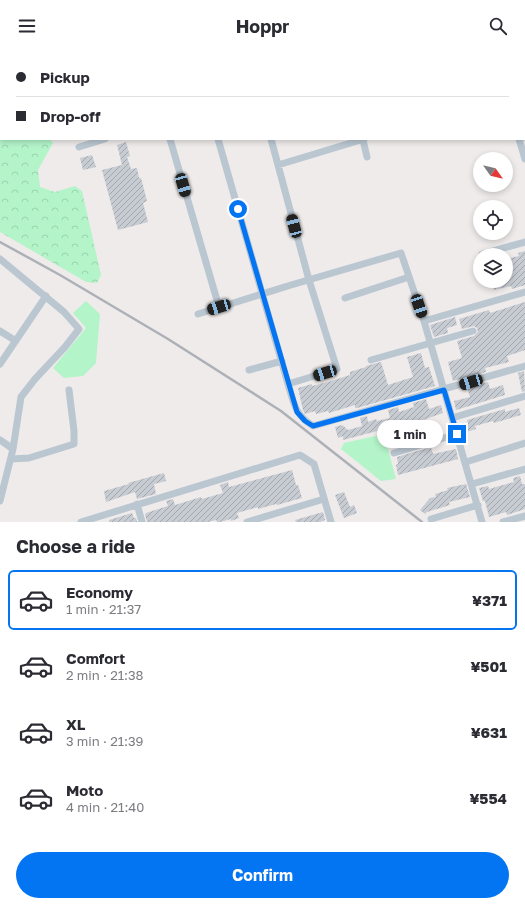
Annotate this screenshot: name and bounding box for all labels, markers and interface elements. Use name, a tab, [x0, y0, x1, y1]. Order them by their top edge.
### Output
icon: menu	[16, 15, 38, 37]
text: Hoppr	[236, 15, 289, 37]
icon: search	[487, 15, 509, 37]
text: Pickup	[40, 68, 90, 86]
text: Drop-off	[40, 107, 100, 125]
north arrow	[473, 152, 513, 192]
map controls	[473, 152, 513, 288]
car	[174, 172, 192, 198]
route start	[229, 200, 247, 218]
button: locate	[473, 200, 513, 240]
car	[285, 213, 303, 239]
button: layers	[473, 248, 513, 288]
car	[409, 293, 429, 319]
car	[206, 298, 232, 316]
car	[312, 364, 338, 382]
car	[458, 373, 484, 391]
callout: 1 min	[377, 420, 443, 448]
route end	[448, 425, 466, 443]
text: 1 min	[394, 426, 426, 442]
text: Choose a ride	[16, 535, 135, 557]
icon: car	[18, 582, 54, 618]
text: Economy	[66, 583, 133, 601]
text: ¥371	[472, 591, 507, 609]
text: 1 min · 21:37	[66, 601, 141, 617]
icon: car	[18, 648, 54, 684]
text: Comfort	[66, 649, 125, 667]
text: ¥501	[470, 657, 507, 675]
text: 2 min · 21:38	[66, 667, 143, 683]
icon: car	[18, 714, 54, 750]
text: XL	[66, 715, 85, 733]
text: ¥631	[471, 723, 507, 741]
text: 3 min · 21:39	[66, 733, 143, 749]
icon: car	[18, 780, 54, 816]
text: Moto	[66, 781, 103, 799]
text: ¥554	[469, 789, 507, 807]
text: 4 min · 21:40	[66, 799, 144, 815]
button: Confirm	[16, 852, 509, 898]

